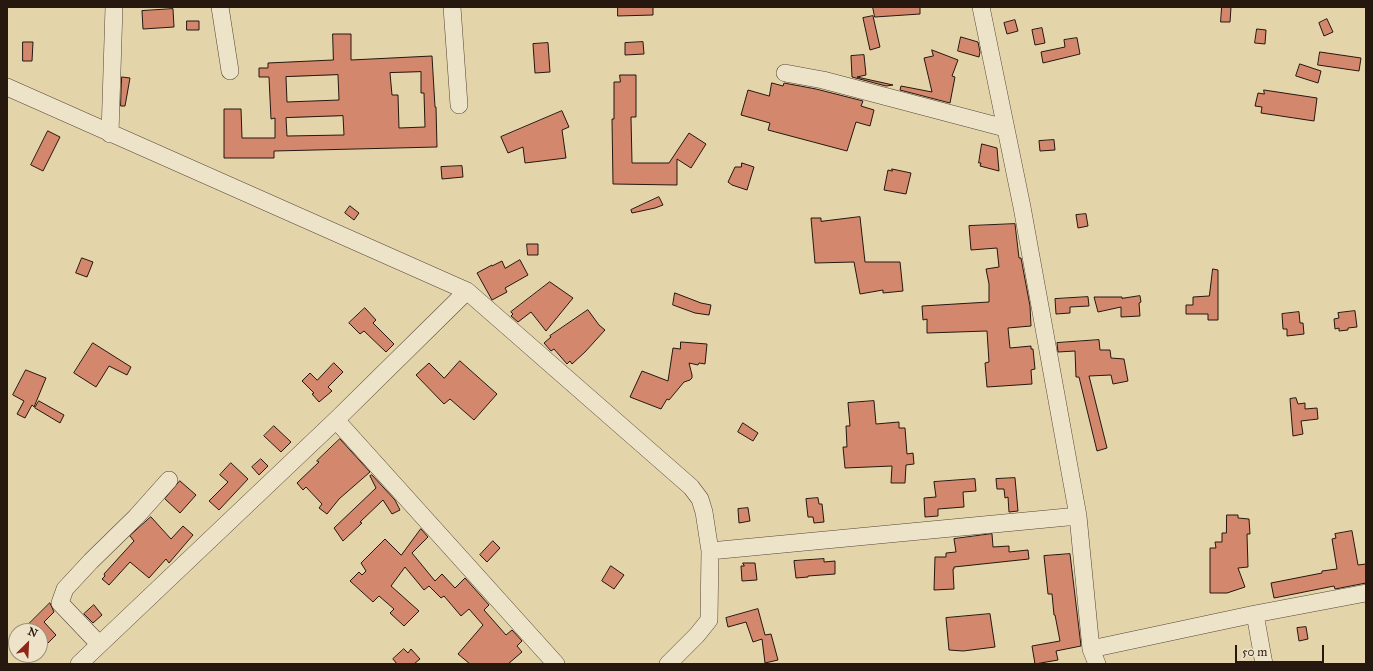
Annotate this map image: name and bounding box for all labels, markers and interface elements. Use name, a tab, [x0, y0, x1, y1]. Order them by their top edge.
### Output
north arrow	[8, 623, 48, 663]
text: N	[26, 625, 40, 640]
scale bar	[1237, 637, 1326, 663]
text: 50 m	[1242, 645, 1267, 659]

